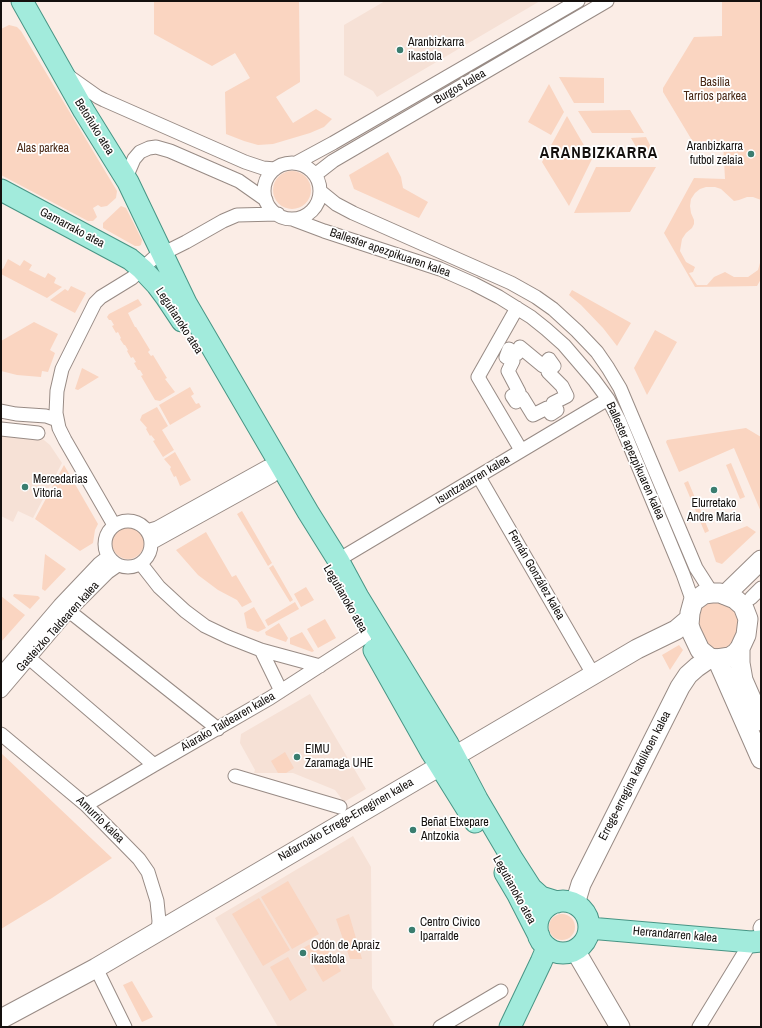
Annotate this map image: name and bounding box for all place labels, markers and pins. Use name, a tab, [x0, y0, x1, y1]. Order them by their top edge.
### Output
place label: Aranbizkarra ikastola	[408, 36, 464, 64]
marker: Aranbizkarra ikastola	[395, 45, 405, 55]
place label: Aranbizkarra futbol zelaia	[687, 140, 743, 168]
marker: Aranbizkarra futbol zelaia	[746, 149, 756, 159]
place label: Mercedarias Vitoria	[33, 473, 88, 501]
marker: Mercedarias Vitoria	[20, 482, 30, 492]
marker: Elurretako Andre Maria	[709, 485, 719, 495]
place label: Elurretako Andre Maria	[687, 497, 741, 525]
place label: EIMU Zaramaga UHE	[305, 743, 373, 771]
marker: EIMU Zaramaga UHE	[292, 752, 302, 762]
place label: Beñat Etxepare Antzokia	[421, 816, 489, 844]
marker: Beñat Etxepare Antzokia	[408, 825, 418, 835]
place label: Centro Cívico Iparralde	[420, 916, 480, 944]
marker: Centro Cívico Iparralde	[407, 925, 417, 935]
place label: Odón de Apraiz ikastola	[311, 939, 380, 967]
marker: Odón de Apraiz ikastola	[298, 948, 308, 958]

